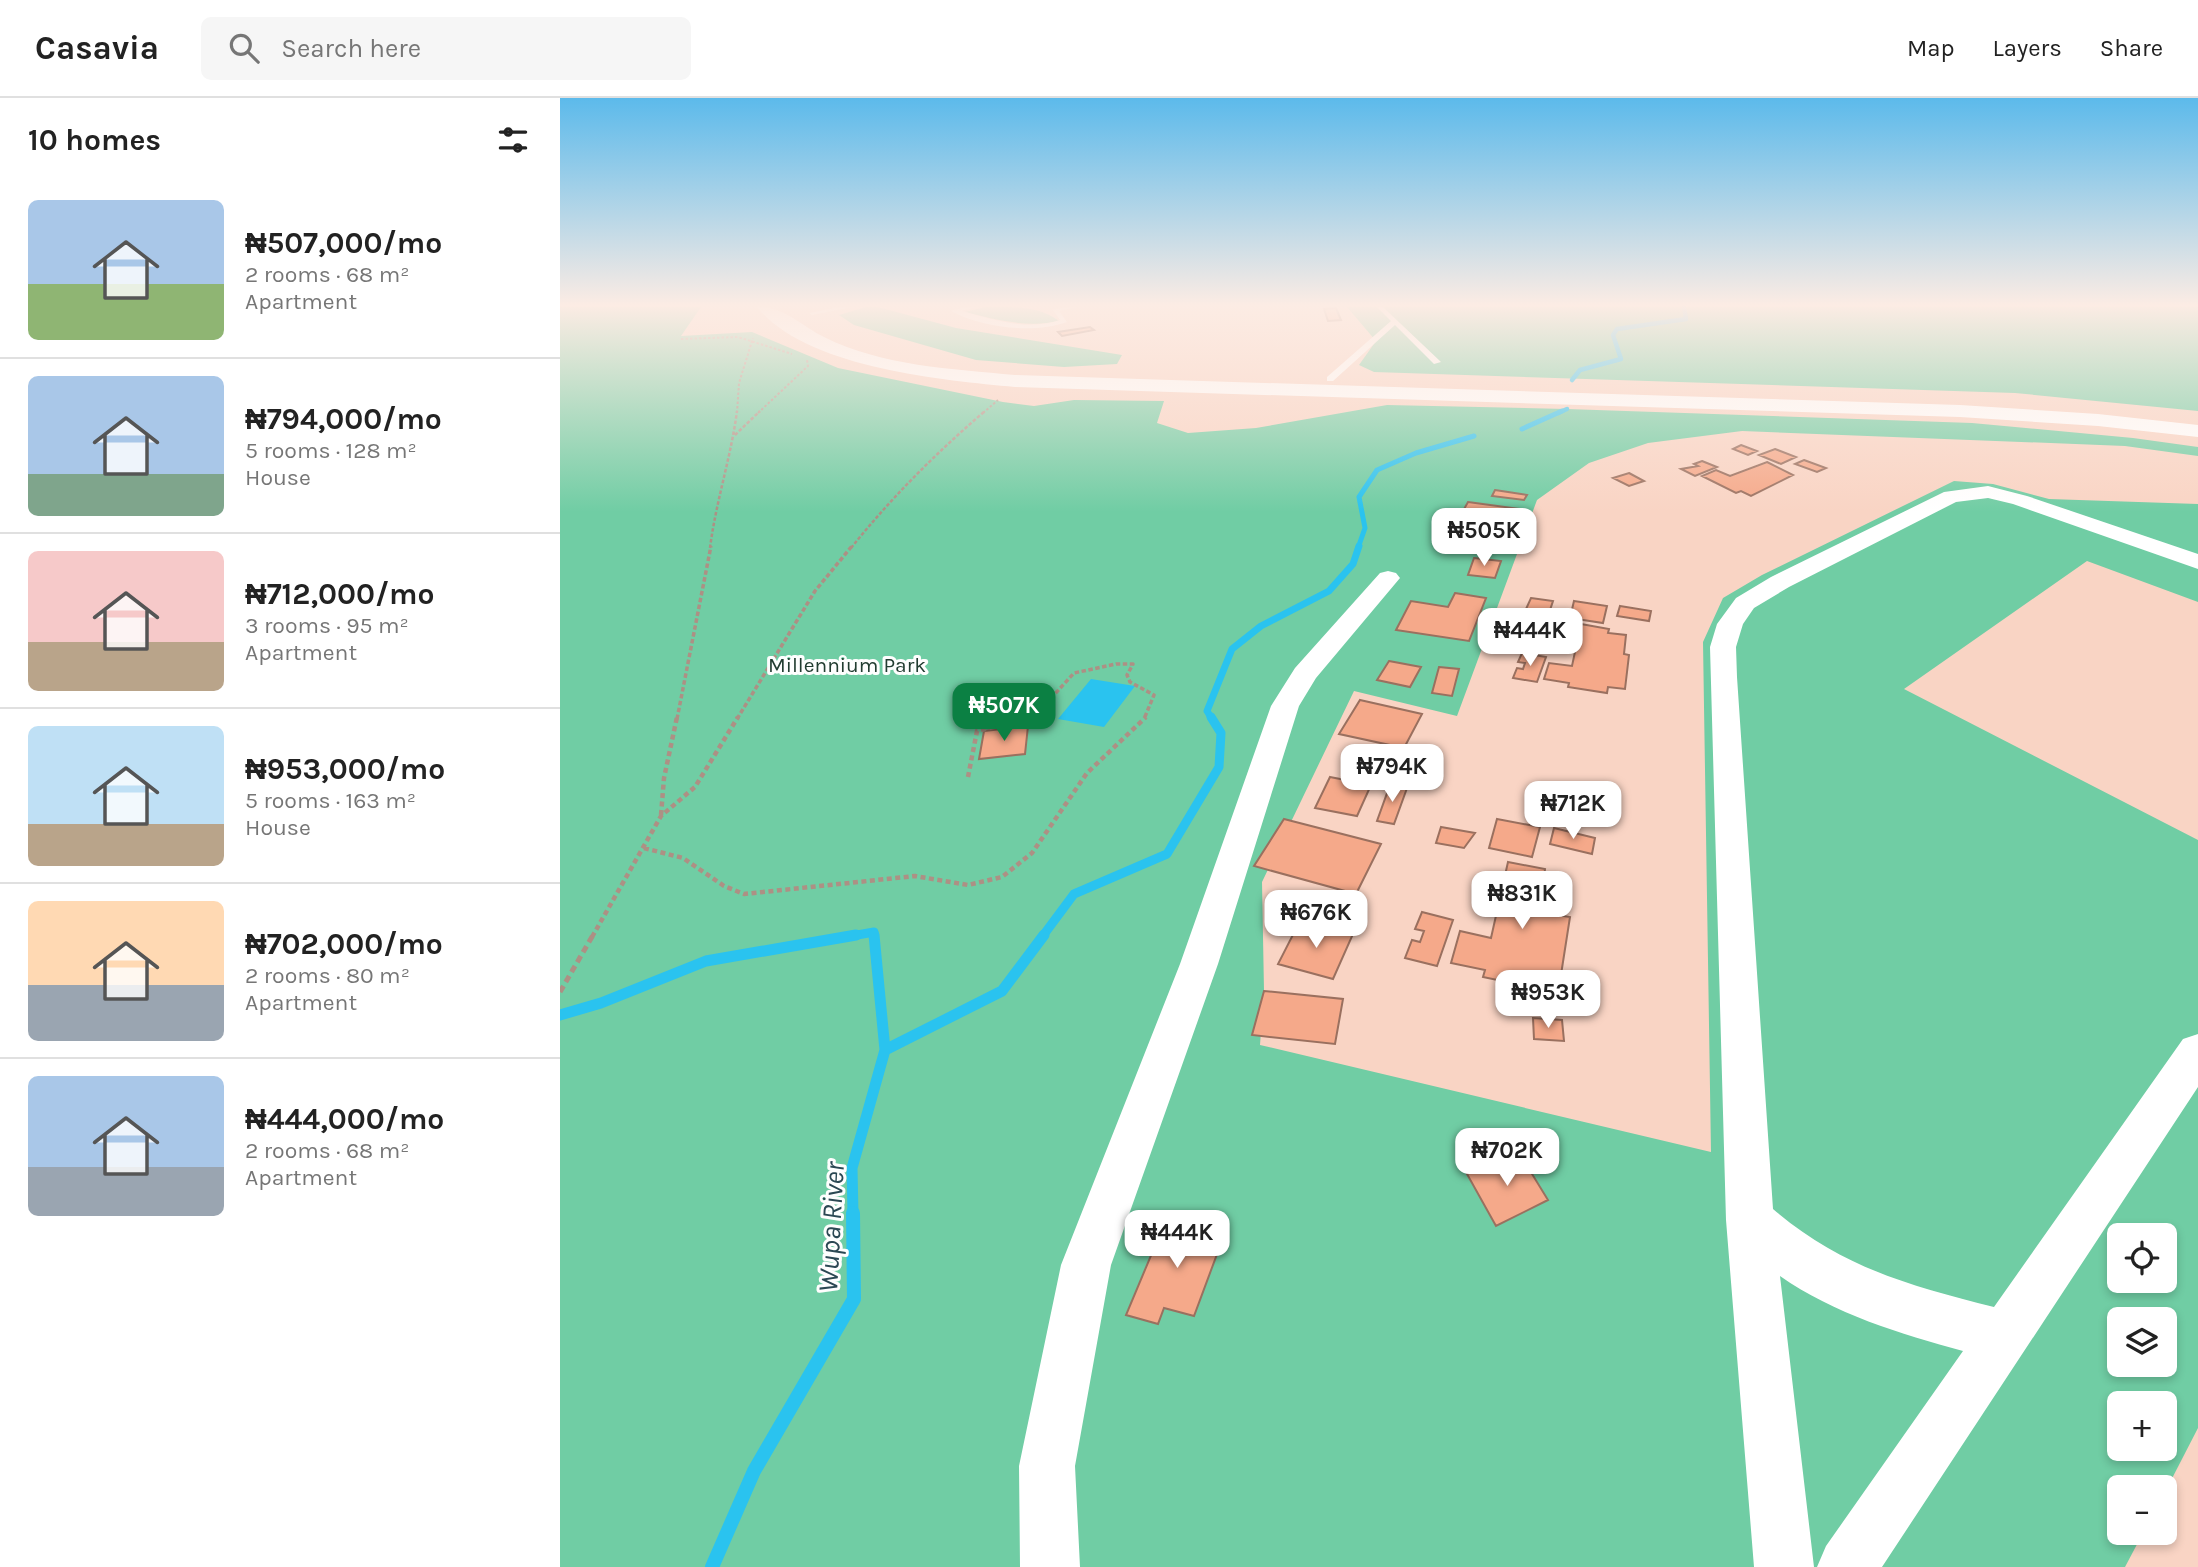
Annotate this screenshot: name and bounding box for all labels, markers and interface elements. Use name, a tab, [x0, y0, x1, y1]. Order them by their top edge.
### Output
search box	[201, 17, 691, 80]
text: Casavia	[35, 29, 159, 67]
icon: search	[225, 29, 263, 67]
text: Search here	[281, 33, 421, 64]
text: Map	[1907, 34, 1955, 62]
text: Layers	[1993, 34, 2062, 62]
text: Share	[2100, 34, 2163, 62]
icon: filters	[494, 121, 532, 159]
text: 10 homes	[28, 122, 161, 158]
text: ₦507,000/mo	[245, 225, 442, 261]
icon: home	[84, 228, 168, 312]
text: 2 rooms · 68 m²	[245, 261, 409, 288]
text: Apartment	[245, 288, 357, 315]
text: ₦794,000/mo	[245, 401, 442, 437]
icon: home	[84, 404, 168, 488]
text: 5 rooms · 128 m²	[245, 437, 417, 464]
text: House	[245, 464, 311, 491]
pin: ₦505K	[1435, 508, 1533, 568]
text: ₦505K	[1448, 517, 1520, 544]
text: ₦712,000/mo	[245, 576, 435, 612]
icon: home	[84, 579, 168, 663]
pin: ₦444K	[1481, 608, 1579, 668]
text: 3 rooms · 95 m²	[245, 612, 409, 639]
text: ₦444K	[1494, 617, 1566, 644]
text: Apartment	[245, 639, 357, 666]
park label: Millennium Park	[768, 653, 926, 677]
pin: ₦507K	[955, 684, 1053, 743]
text: ₦507K	[968, 692, 1040, 719]
pin: ₦794K	[1343, 744, 1441, 804]
text: ₦953,000/mo	[245, 751, 445, 787]
text: ₦794K	[1357, 753, 1427, 780]
icon: home	[84, 754, 168, 838]
pin: ₦712K	[1524, 782, 1622, 841]
text: 5 rooms · 163 m²	[245, 787, 416, 814]
text: ₦712K	[1540, 790, 1606, 817]
text: House	[245, 814, 311, 841]
pin: ₦831K	[1473, 872, 1571, 931]
text: ₦831K	[1487, 880, 1557, 907]
pin: ₦676K	[1267, 890, 1365, 950]
text: ₦676K	[1280, 899, 1352, 926]
text: ₦702,000/mo	[245, 926, 443, 962]
icon: home	[84, 929, 168, 1013]
text: 2 rooms · 80 m²	[245, 962, 410, 989]
pin: ₦953K	[1499, 970, 1597, 1030]
text: ₦953K	[1511, 979, 1585, 1006]
text: Apartment	[245, 989, 357, 1016]
text: ₦444,000/mo	[245, 1101, 444, 1137]
icon: home	[84, 1104, 168, 1188]
pin: ₦702K	[1458, 1128, 1556, 1188]
text: 2 rooms · 68 m²	[245, 1137, 409, 1164]
text: ₦702K	[1471, 1137, 1543, 1164]
water label: Wupa River	[811, 1160, 851, 1293]
text: Apartment	[245, 1164, 357, 1191]
pin: ₦444K	[1128, 1210, 1226, 1270]
text: ₦444K	[1141, 1219, 1213, 1246]
map controls	[2107, 1223, 2177, 1545]
button: locate	[2107, 1223, 2177, 1293]
button: layers	[2107, 1307, 2177, 1377]
button: +	[2107, 1391, 2177, 1461]
button: −	[2107, 1475, 2177, 1545]

